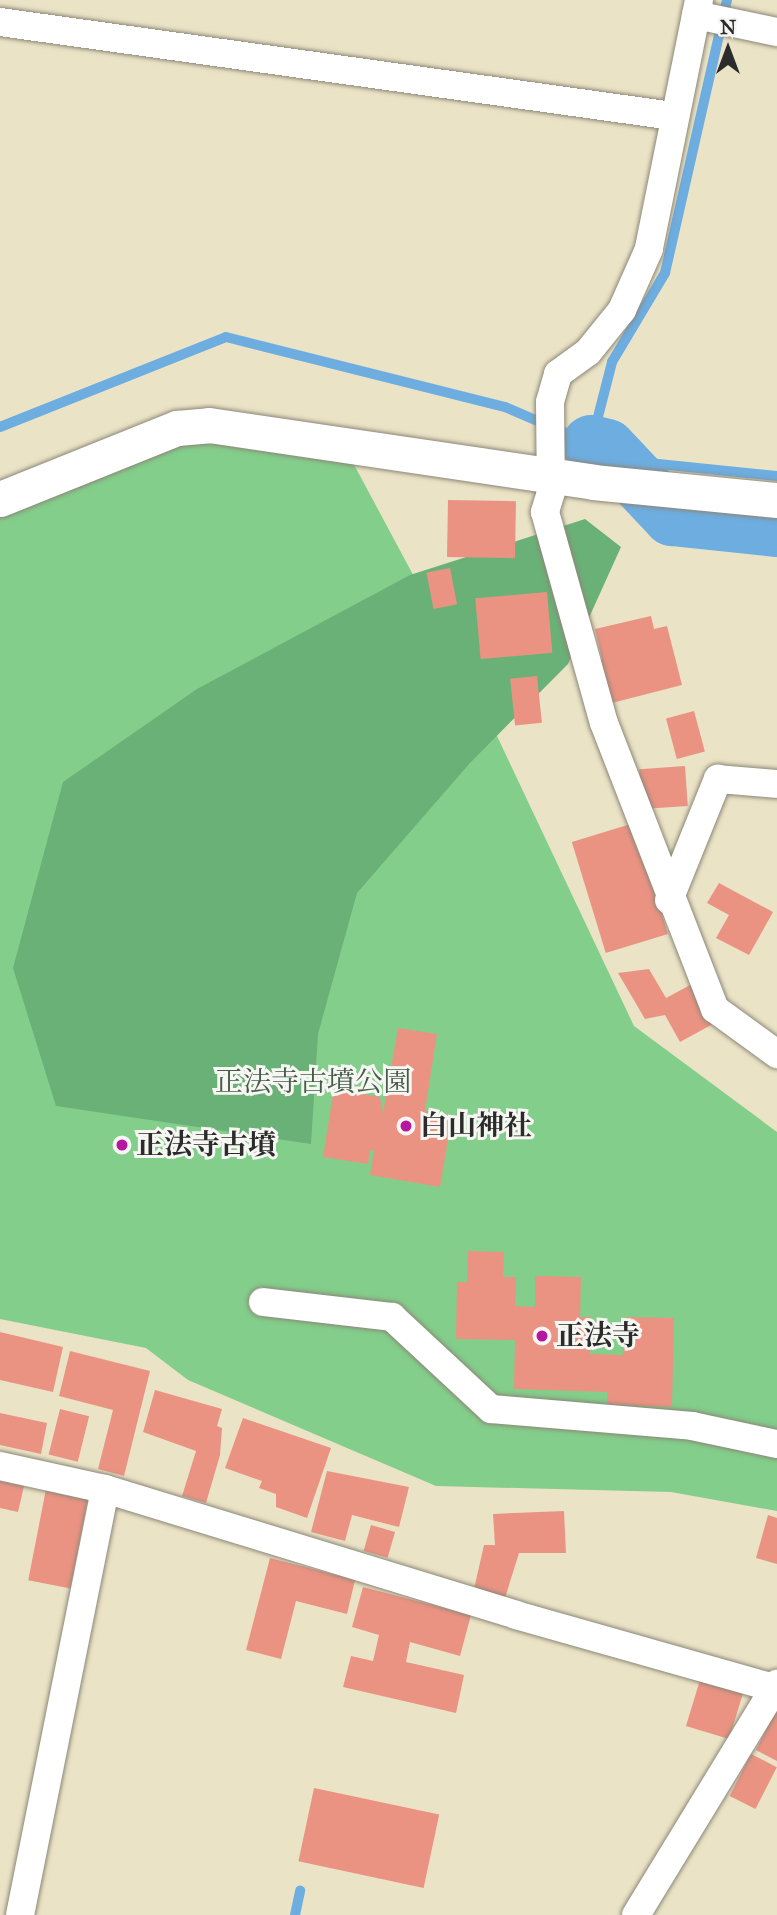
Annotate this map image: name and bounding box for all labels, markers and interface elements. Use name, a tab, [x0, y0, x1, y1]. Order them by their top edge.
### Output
north arrow	[693, 14, 763, 84]
text: N	[720, 16, 736, 39]
park label: 正法寺古墳公園	[215, 1065, 411, 1099]
place label: 白山神社	[420, 1109, 532, 1143]
marker: 白山神社	[398, 1118, 414, 1134]
place label: 正法寺古墳	[136, 1128, 276, 1162]
marker: 正法寺古墳	[114, 1137, 130, 1153]
place label: 正法寺	[556, 1319, 640, 1353]
marker: 正法寺	[534, 1328, 550, 1344]

